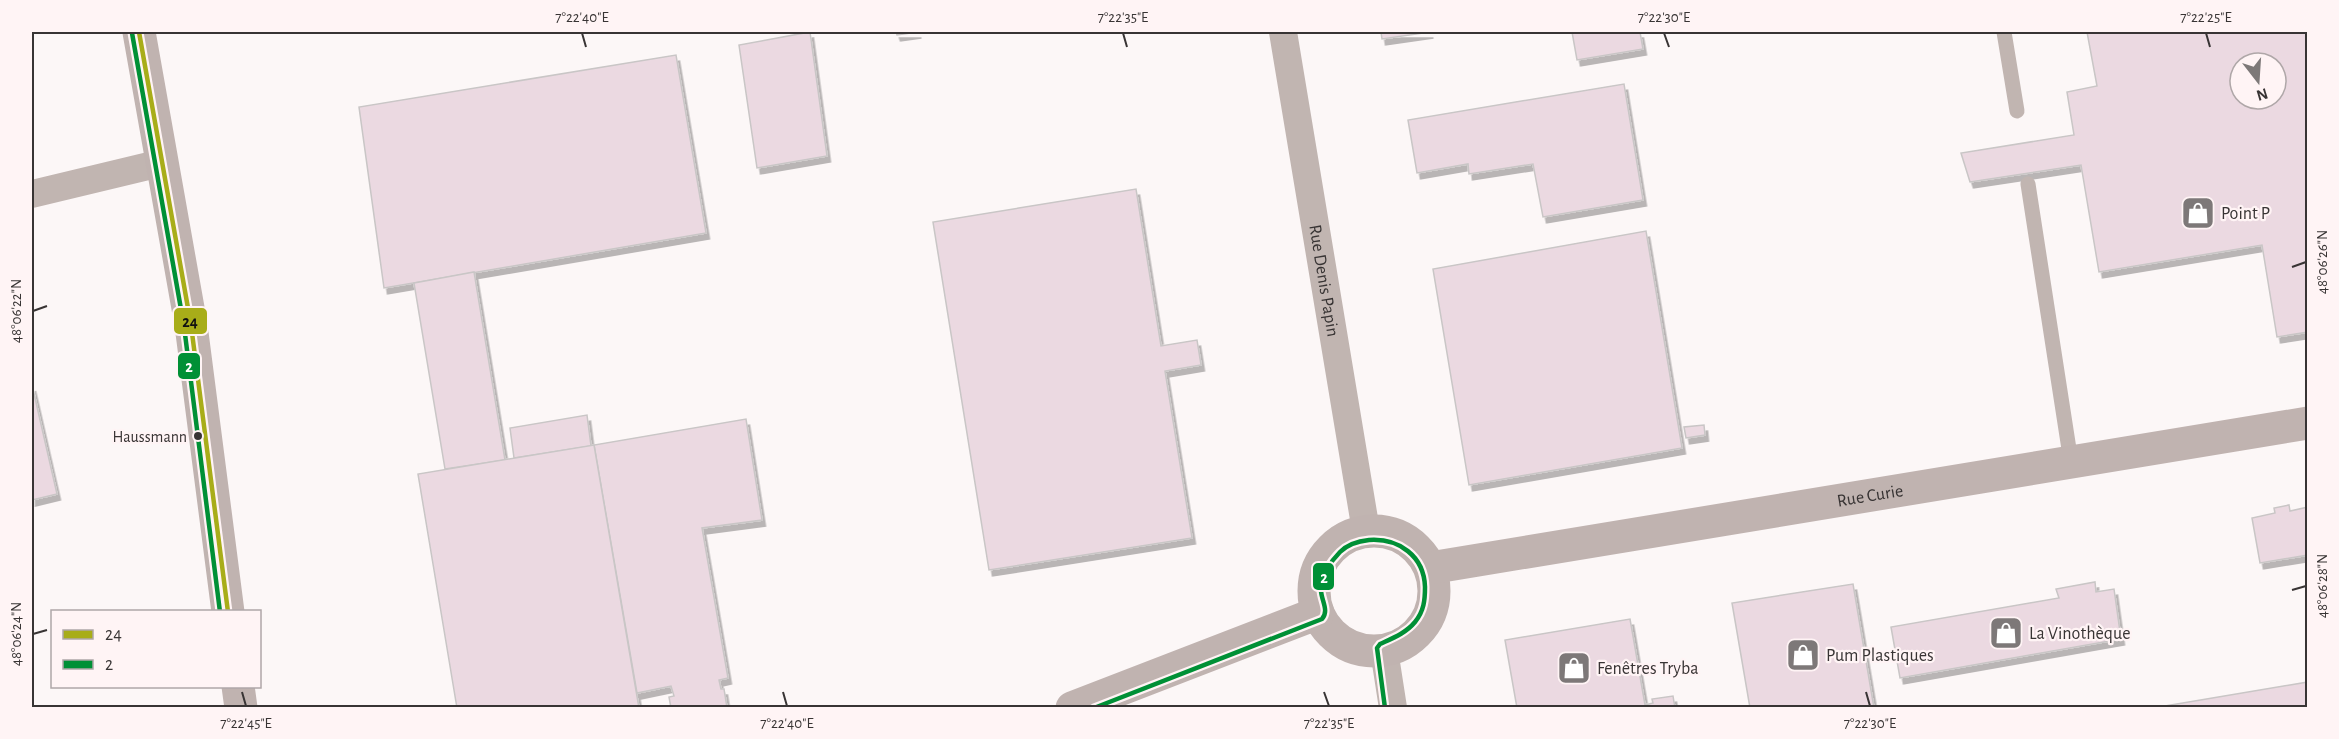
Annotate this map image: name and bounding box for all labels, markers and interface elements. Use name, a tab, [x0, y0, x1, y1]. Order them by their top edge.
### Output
text: 7°22'40"E	[555, 10, 609, 25]
text: 7°22'35"E	[1098, 10, 1148, 25]
text: 7°22'30"E	[1638, 10, 1690, 25]
text: 7°22'25"E	[2180, 10, 2232, 25]
north arrow	[2228, 51, 2288, 111]
text: N	[2254, 85, 2270, 104]
shop icon: Point P	[2180, 195, 2216, 231]
place label: Point P	[2221, 205, 2270, 223]
street label: Rue Denis Papin	[1305, 223, 1342, 338]
text: 48°06'26"N	[2315, 230, 2330, 294]
text: 48°06'22"N	[9, 279, 24, 343]
line badge: 24	[173, 307, 208, 335]
text: 24	[182, 314, 198, 330]
line badge: 2	[177, 352, 201, 380]
text: 2	[185, 359, 193, 375]
place label: Haussmann	[113, 429, 187, 445]
marker: Haussmann	[192, 430, 204, 442]
street label: Rue Curie	[1836, 482, 1905, 511]
text: 48°06'28"N	[2315, 554, 2330, 618]
line badge: 2	[1312, 562, 1335, 591]
text: 2	[1320, 570, 1328, 586]
text: 48°06'24"N	[9, 602, 24, 666]
legend	[51, 610, 261, 688]
shop icon: La Vinothèque	[1988, 615, 2024, 651]
place label: La Vinothèque	[2029, 625, 2130, 643]
text: 24	[105, 626, 122, 644]
shop icon: Pum Plastiques	[1785, 637, 1821, 673]
place label: Pum Plastiques	[1826, 647, 1934, 665]
shop icon: Fenêtres Tryba	[1556, 650, 1592, 686]
text: 2	[105, 656, 113, 674]
place label: Fenêtres Tryba	[1597, 660, 1698, 678]
text: 7°22'45"E	[220, 716, 272, 731]
text: 7°22'40"E	[760, 716, 814, 731]
text: 7°22'35"E	[1304, 716, 1354, 731]
text: 7°22'30"E	[1844, 716, 1896, 731]

